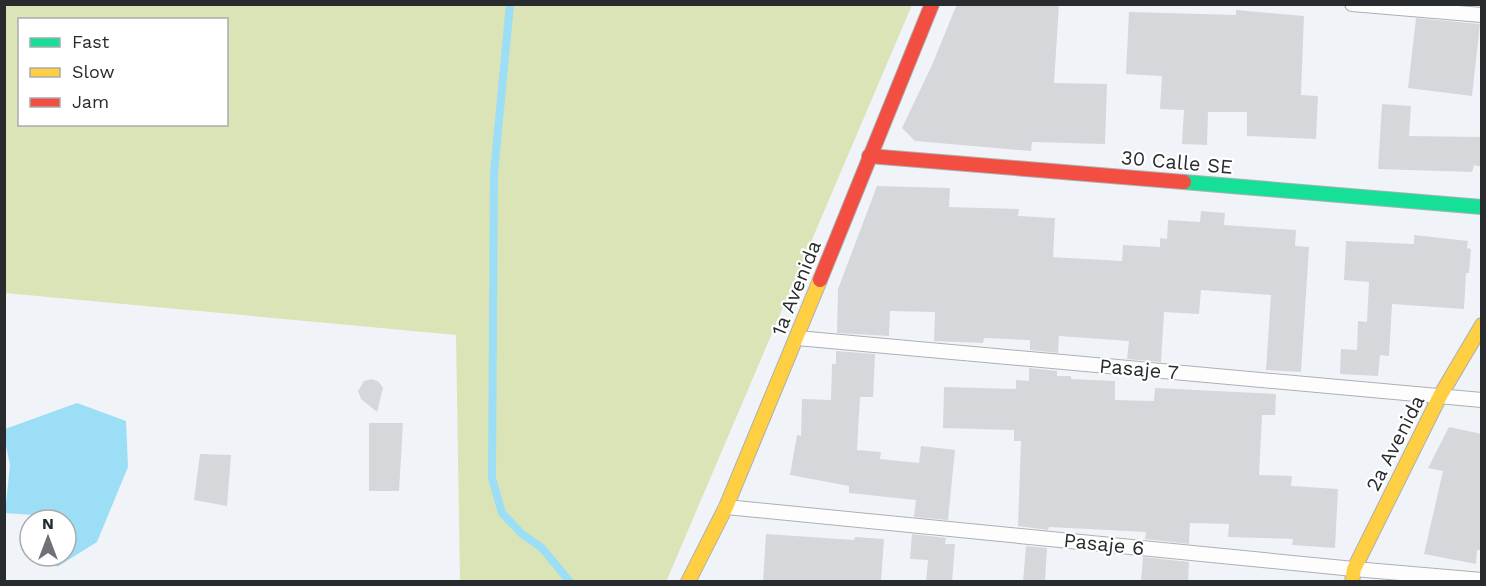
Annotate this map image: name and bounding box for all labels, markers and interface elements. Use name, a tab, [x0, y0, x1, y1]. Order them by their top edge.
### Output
legend	[18, 18, 228, 126]
text: Fast	[72, 31, 110, 52]
text: Slow	[72, 61, 115, 82]
text: Jam	[72, 91, 109, 112]
street label: 30 Calle SE	[1120, 145, 1234, 179]
street label: 1a Avenida	[766, 237, 826, 339]
street label: Pasaje 7	[1098, 354, 1180, 384]
street label: 2a Avenida	[1361, 391, 1429, 495]
north arrow	[18, 508, 78, 568]
text: N	[42, 514, 54, 533]
street label: Pasaje 6	[1062, 528, 1146, 560]

